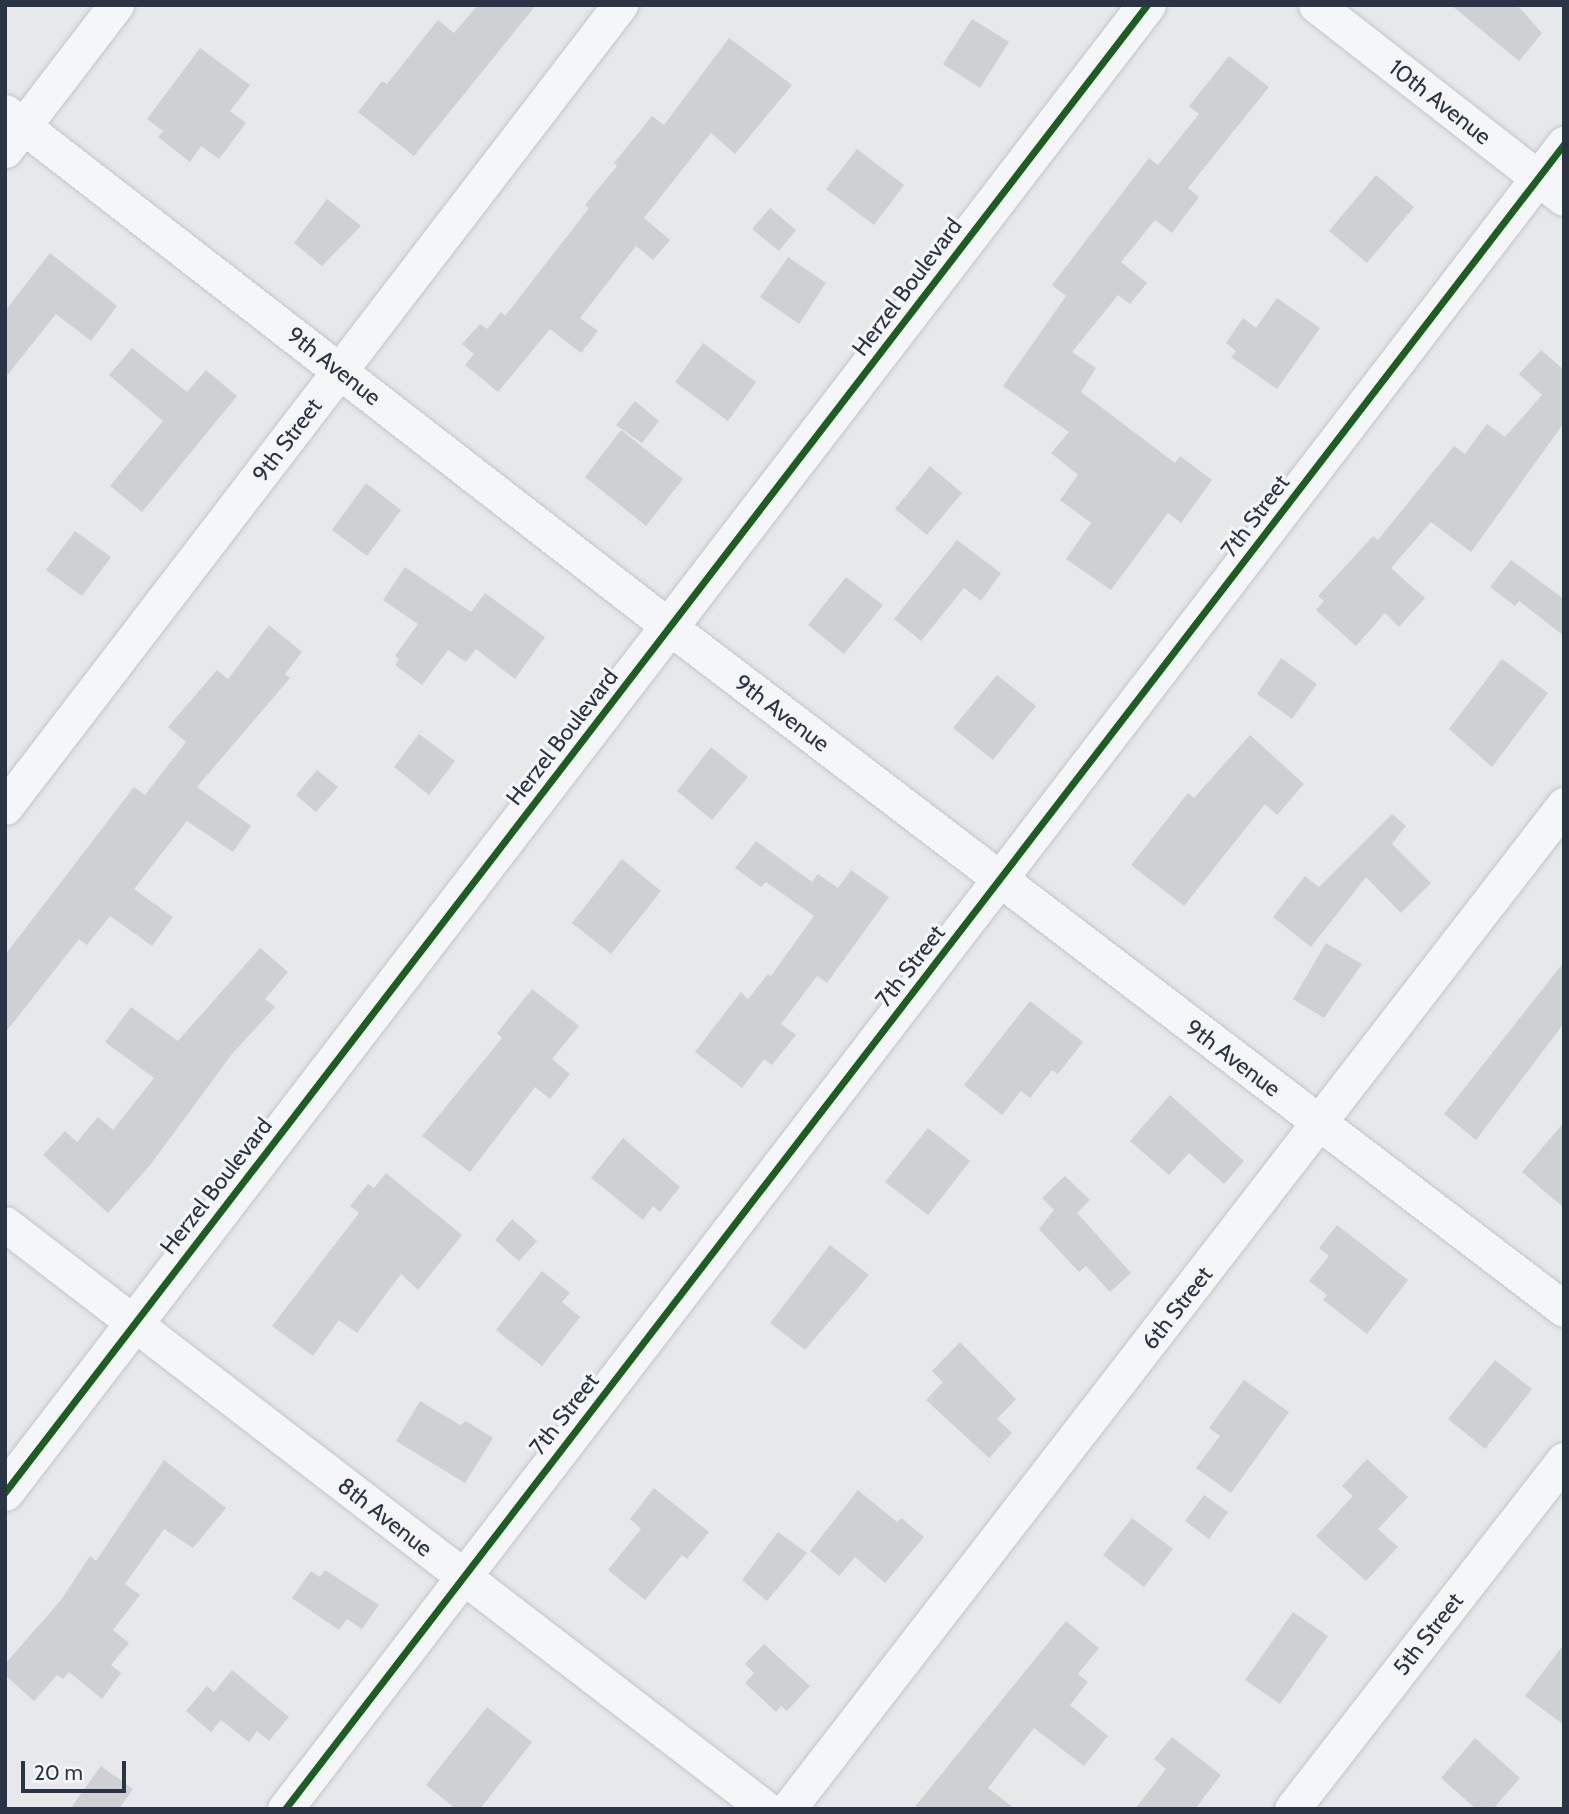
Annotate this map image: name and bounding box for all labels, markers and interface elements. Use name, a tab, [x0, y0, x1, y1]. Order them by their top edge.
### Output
street label: 10th Avenue	[1383, 54, 1497, 150]
street label: Herzel Boulevard	[846, 213, 968, 361]
street label: 9th Avenue	[282, 321, 386, 411]
street label: 9th Street	[247, 393, 327, 487]
street label: 7th Street	[1215, 469, 1295, 563]
street label: Herzel Boulevard	[500, 663, 624, 811]
street label: 9th Avenue	[729, 668, 835, 758]
street label: 7th Street	[870, 920, 950, 1012]
street label: 9th Avenue	[1180, 1013, 1286, 1103]
street label: Herzel Boulevard	[154, 1112, 278, 1260]
street label: 6th Street	[1136, 1261, 1218, 1355]
street label: 7th Street	[524, 1368, 604, 1460]
street label: 8th Avenue	[332, 1472, 438, 1562]
street label: 5th Street	[1387, 1587, 1469, 1681]
scale bar	[24, 1748, 130, 1792]
text: 20 m	[34, 1760, 83, 1785]

